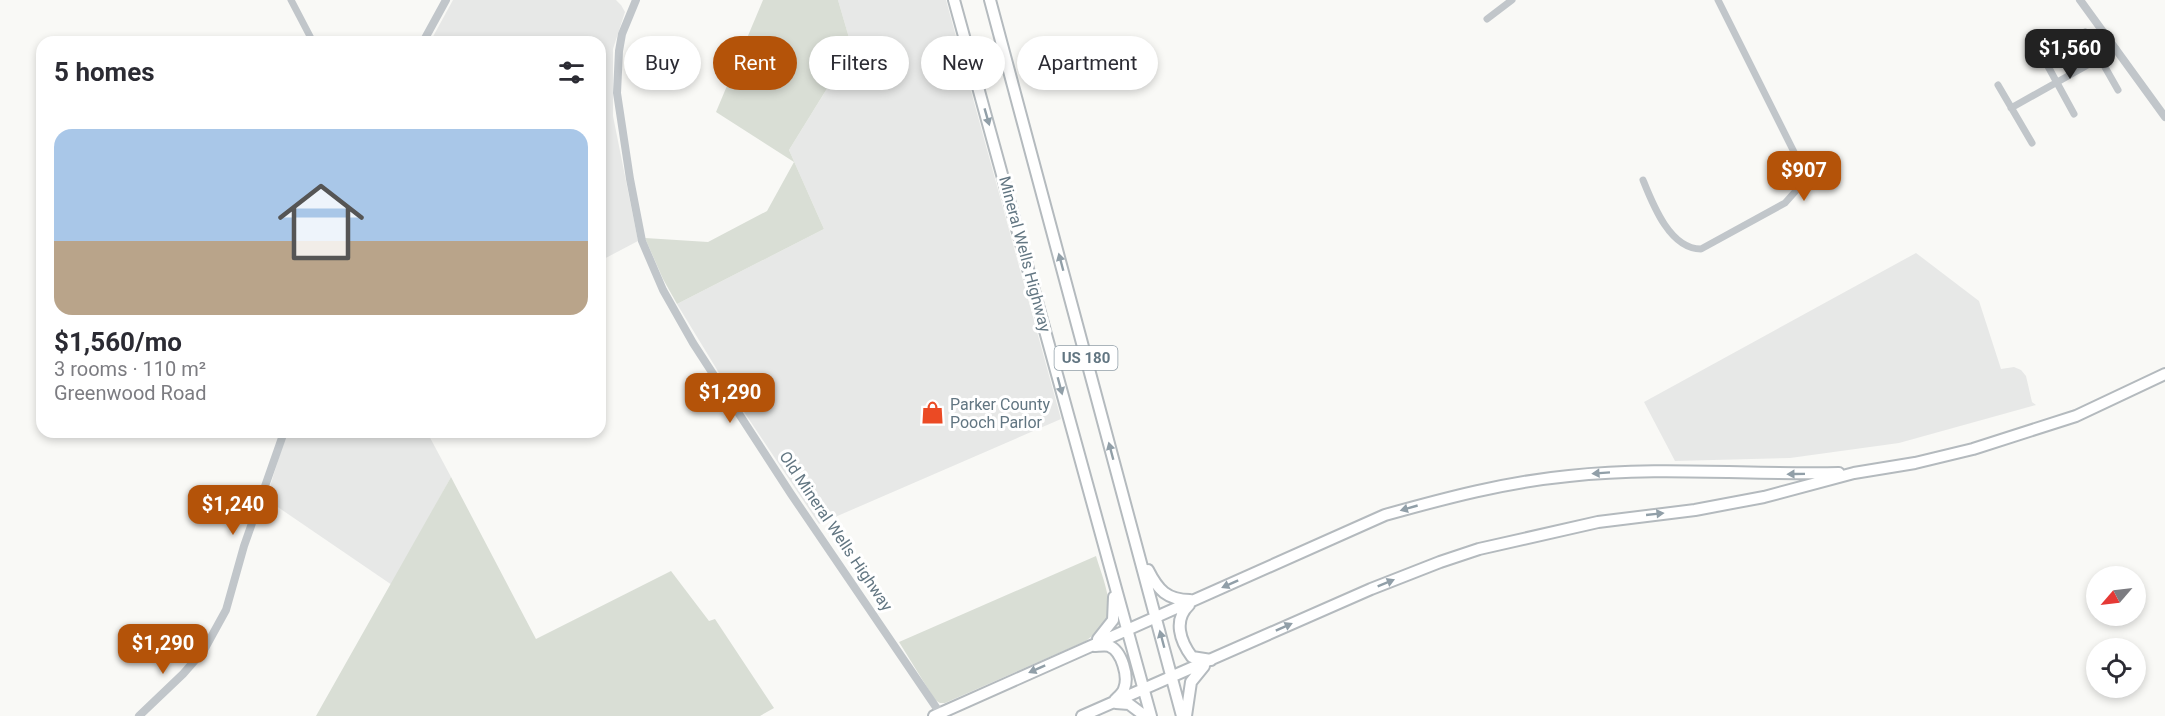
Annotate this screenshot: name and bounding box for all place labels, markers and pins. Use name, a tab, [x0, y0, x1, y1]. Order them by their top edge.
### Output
pin: $1,560	[2021, 29, 2119, 80]
pin: $907	[1768, 151, 1840, 202]
pin: $1,290	[681, 373, 779, 424]
place label: Parker County Pooch Parlor	[950, 395, 1050, 432]
shop icon: Parker County Pooch Parlor	[919, 400, 945, 426]
pin: $1,240	[184, 485, 282, 536]
pin: $1,290	[114, 624, 212, 675]

